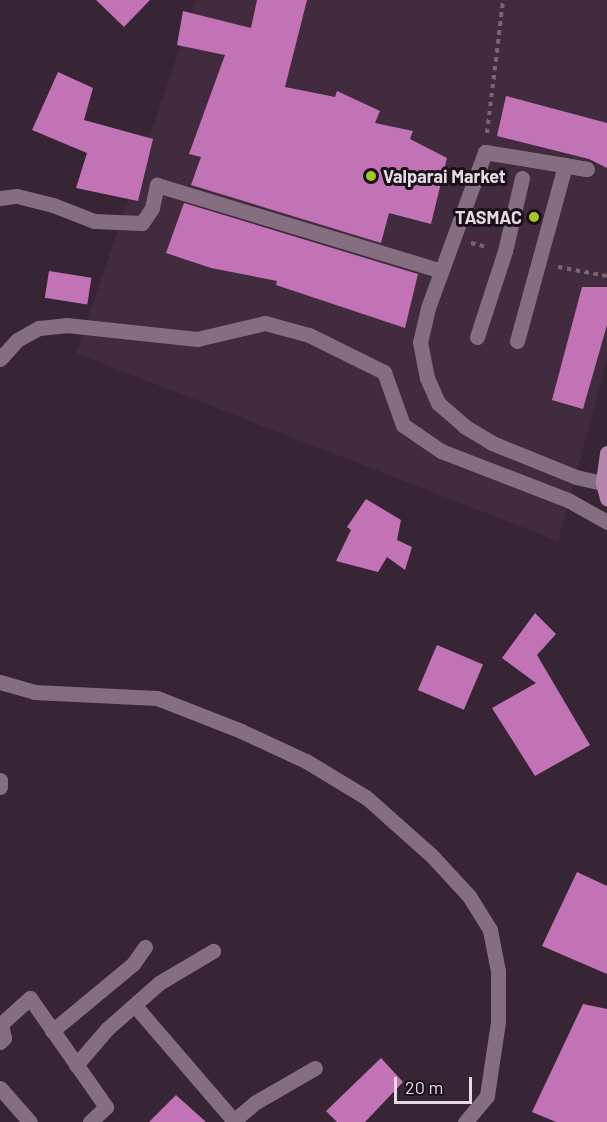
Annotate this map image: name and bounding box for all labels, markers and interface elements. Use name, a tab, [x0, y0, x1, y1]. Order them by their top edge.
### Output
place label: Valparai Market	[383, 165, 506, 187]
marker: Valparai Market	[364, 169, 378, 183]
place label: TASMAC	[455, 206, 522, 228]
marker: TASMAC	[527, 210, 541, 224]
scale bar	[397, 1065, 475, 1103]
text: 20 m	[405, 1076, 443, 1098]

